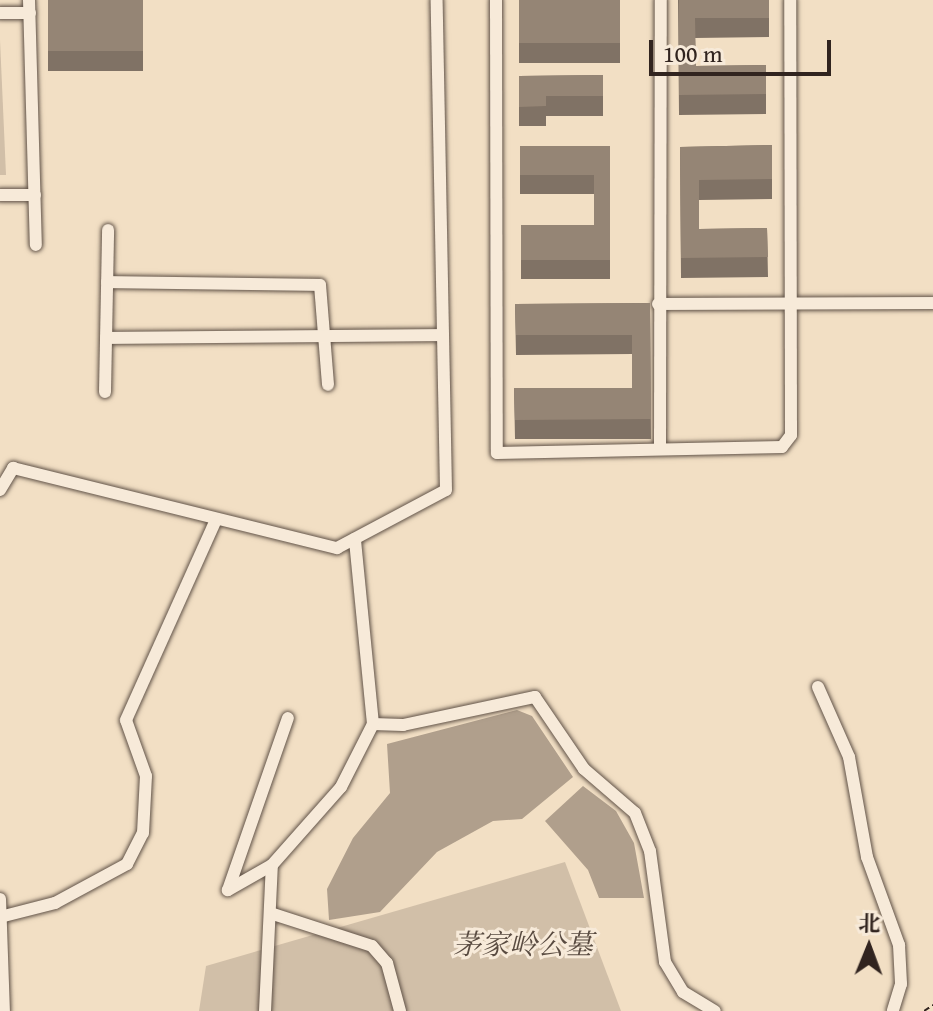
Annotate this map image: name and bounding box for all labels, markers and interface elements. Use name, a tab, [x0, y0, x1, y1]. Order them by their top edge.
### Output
scale bar	[653, 24, 835, 74]
text: 100 m	[663, 36, 723, 71]
north arrow	[829, 907, 909, 987]
text: 北	[858, 907, 881, 939]
park label: 茅家岭公墓	[453, 927, 593, 961]

